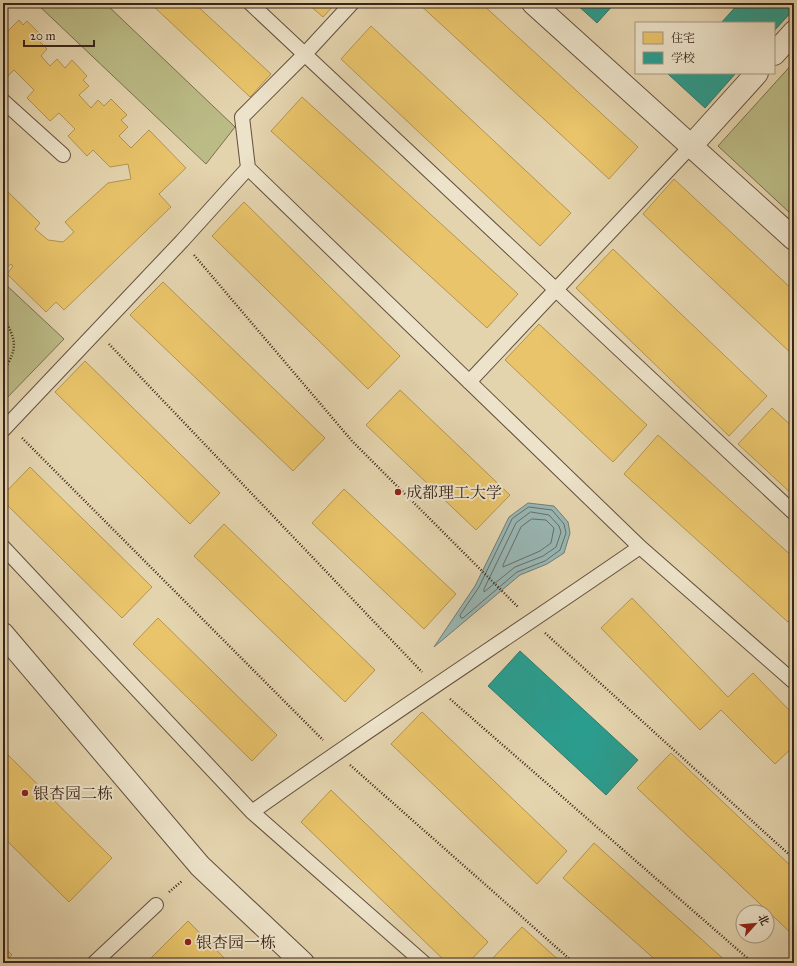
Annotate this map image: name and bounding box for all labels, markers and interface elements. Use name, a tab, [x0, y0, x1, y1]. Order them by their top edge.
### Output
scale bar	[24, 22, 94, 48]
legend	[635, 22, 775, 74]
text: 20 m	[30, 29, 56, 43]
text: 住宅	[671, 31, 695, 45]
text: 学校	[671, 51, 695, 65]
place label: 成都理工大学	[406, 483, 502, 502]
marker: 成都理工大学	[393, 487, 403, 497]
place label: 银杏园二栋	[33, 784, 113, 803]
marker: 银杏园二栋	[20, 788, 30, 798]
north arrow	[735, 904, 775, 944]
text: 北	[755, 912, 772, 928]
place label: 银杏园一栋	[196, 933, 276, 952]
marker: 银杏园一栋	[183, 937, 193, 947]

